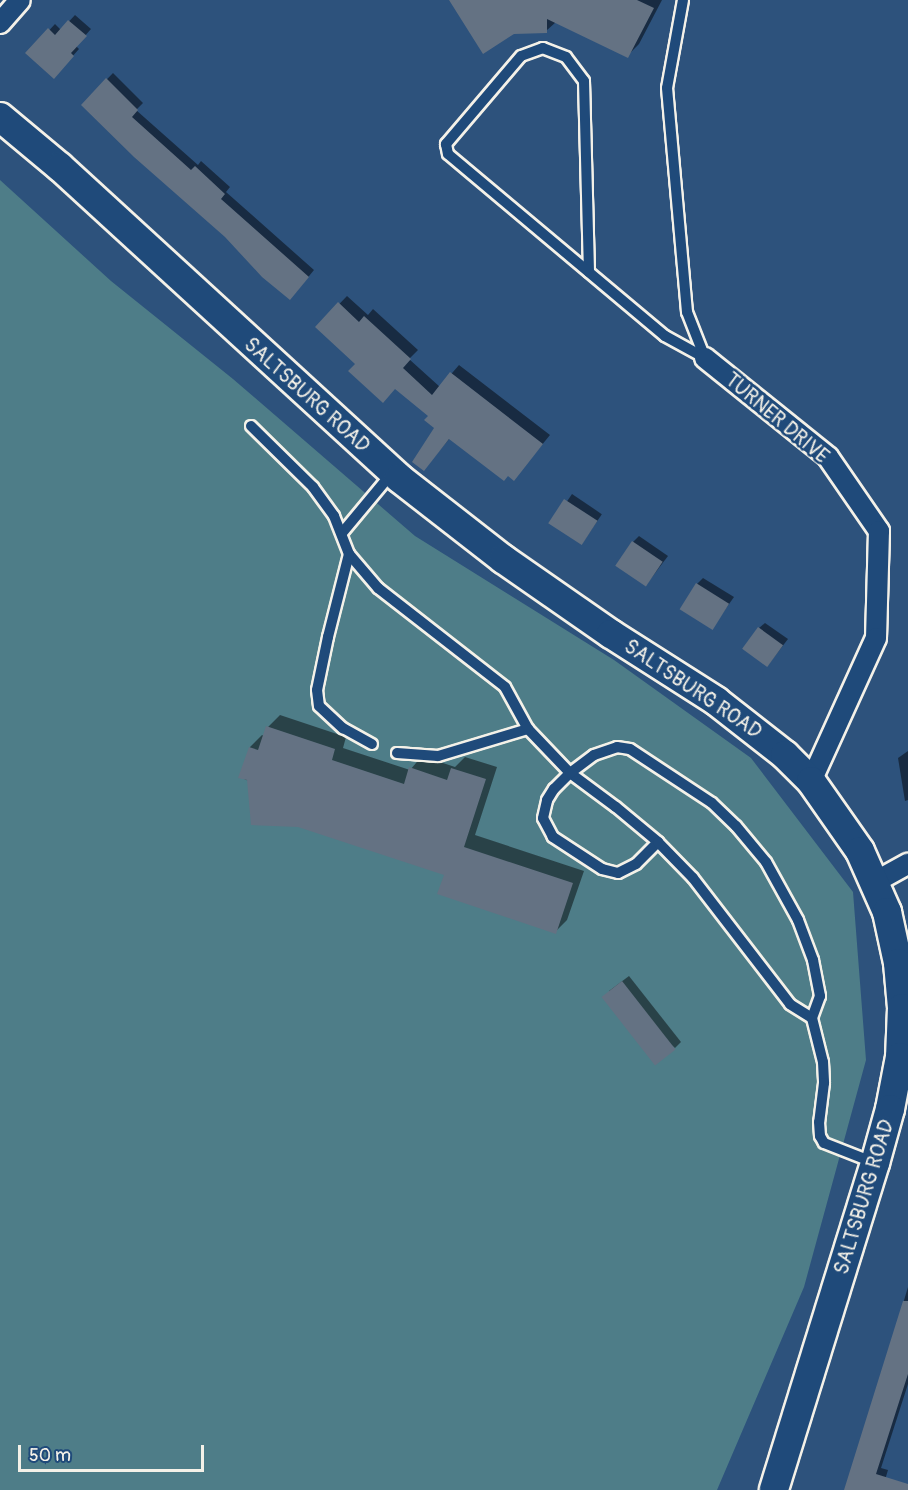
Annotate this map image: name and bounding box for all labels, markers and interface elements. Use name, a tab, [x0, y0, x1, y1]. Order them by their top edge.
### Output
street label: SALTSBURG ROAD	[239, 332, 375, 458]
street label: TURNER DRIVE	[720, 368, 834, 468]
street label: SALTSBURG ROAD	[620, 634, 766, 744]
street label: SALTSBURG ROAD	[829, 1117, 899, 1277]
scale bar	[21, 1433, 207, 1471]
text: 50 m	[29, 1444, 71, 1467]

